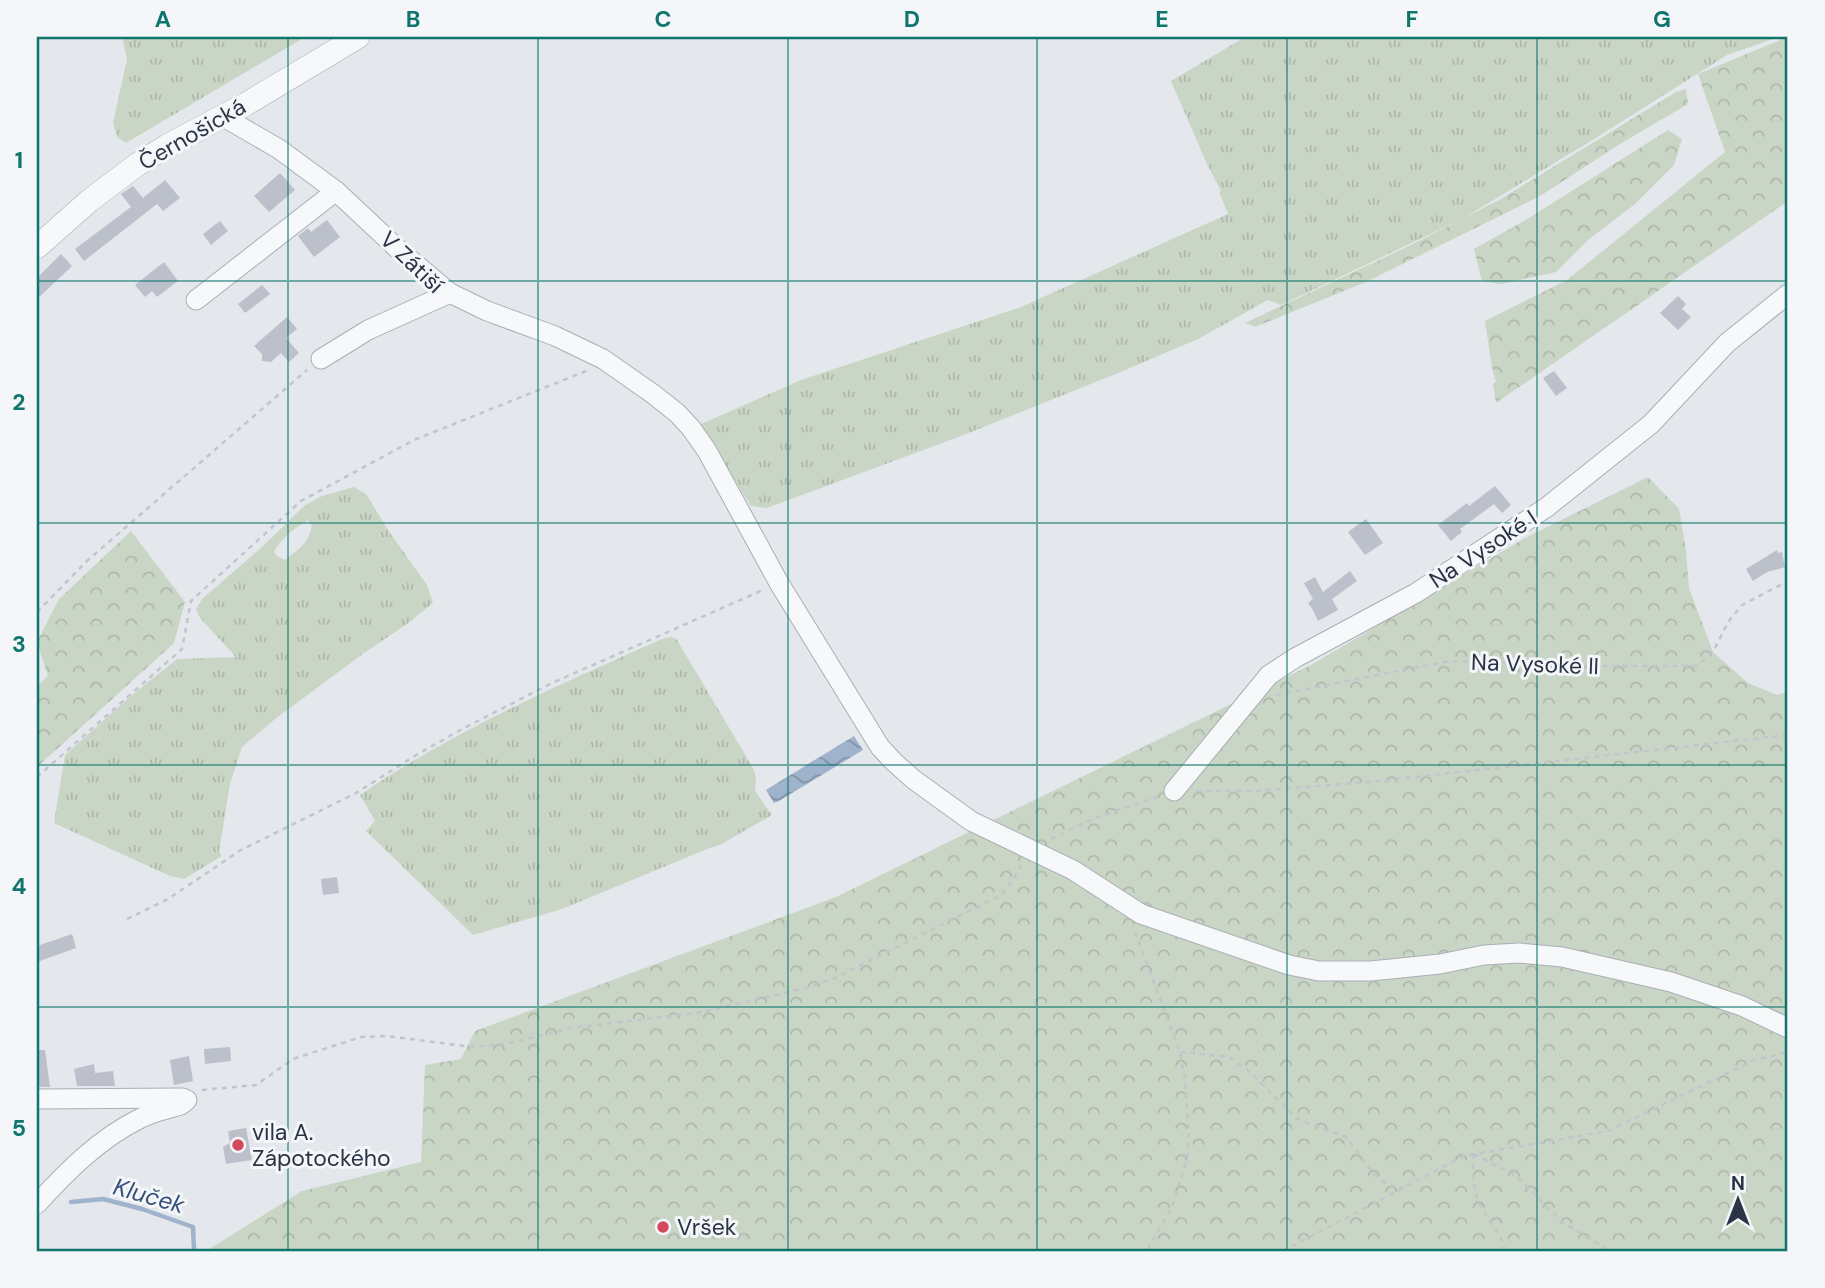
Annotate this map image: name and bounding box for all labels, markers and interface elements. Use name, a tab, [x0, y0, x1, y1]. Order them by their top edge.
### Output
text: A	[155, 4, 171, 34]
text: B	[406, 4, 420, 34]
text: C	[655, 4, 671, 34]
text: D	[904, 4, 920, 34]
text: E	[1155, 4, 1169, 34]
text: F	[1406, 4, 1419, 34]
text: G	[1653, 4, 1671, 34]
street label: Černošická	[133, 91, 251, 177]
text: 1	[15, 145, 23, 175]
street label: V Zátiší	[374, 224, 451, 300]
text: 2	[12, 387, 26, 417]
street label: Na Vysoké I	[1423, 503, 1543, 595]
text: 3	[12, 629, 26, 659]
street label: Na Vysoké II	[1471, 647, 1599, 681]
text: 4	[12, 871, 27, 901]
text: 5	[12, 1113, 26, 1143]
place label: vila A. Zápotockého	[252, 1117, 391, 1173]
marker: vila A. Zápotockého	[230, 1137, 246, 1153]
north arrow	[1702, 1166, 1772, 1236]
water label: Kluček	[110, 1171, 189, 1221]
text: N	[1731, 1171, 1745, 1196]
place label: Vršek	[677, 1212, 737, 1242]
marker: Vršek	[655, 1219, 671, 1235]

